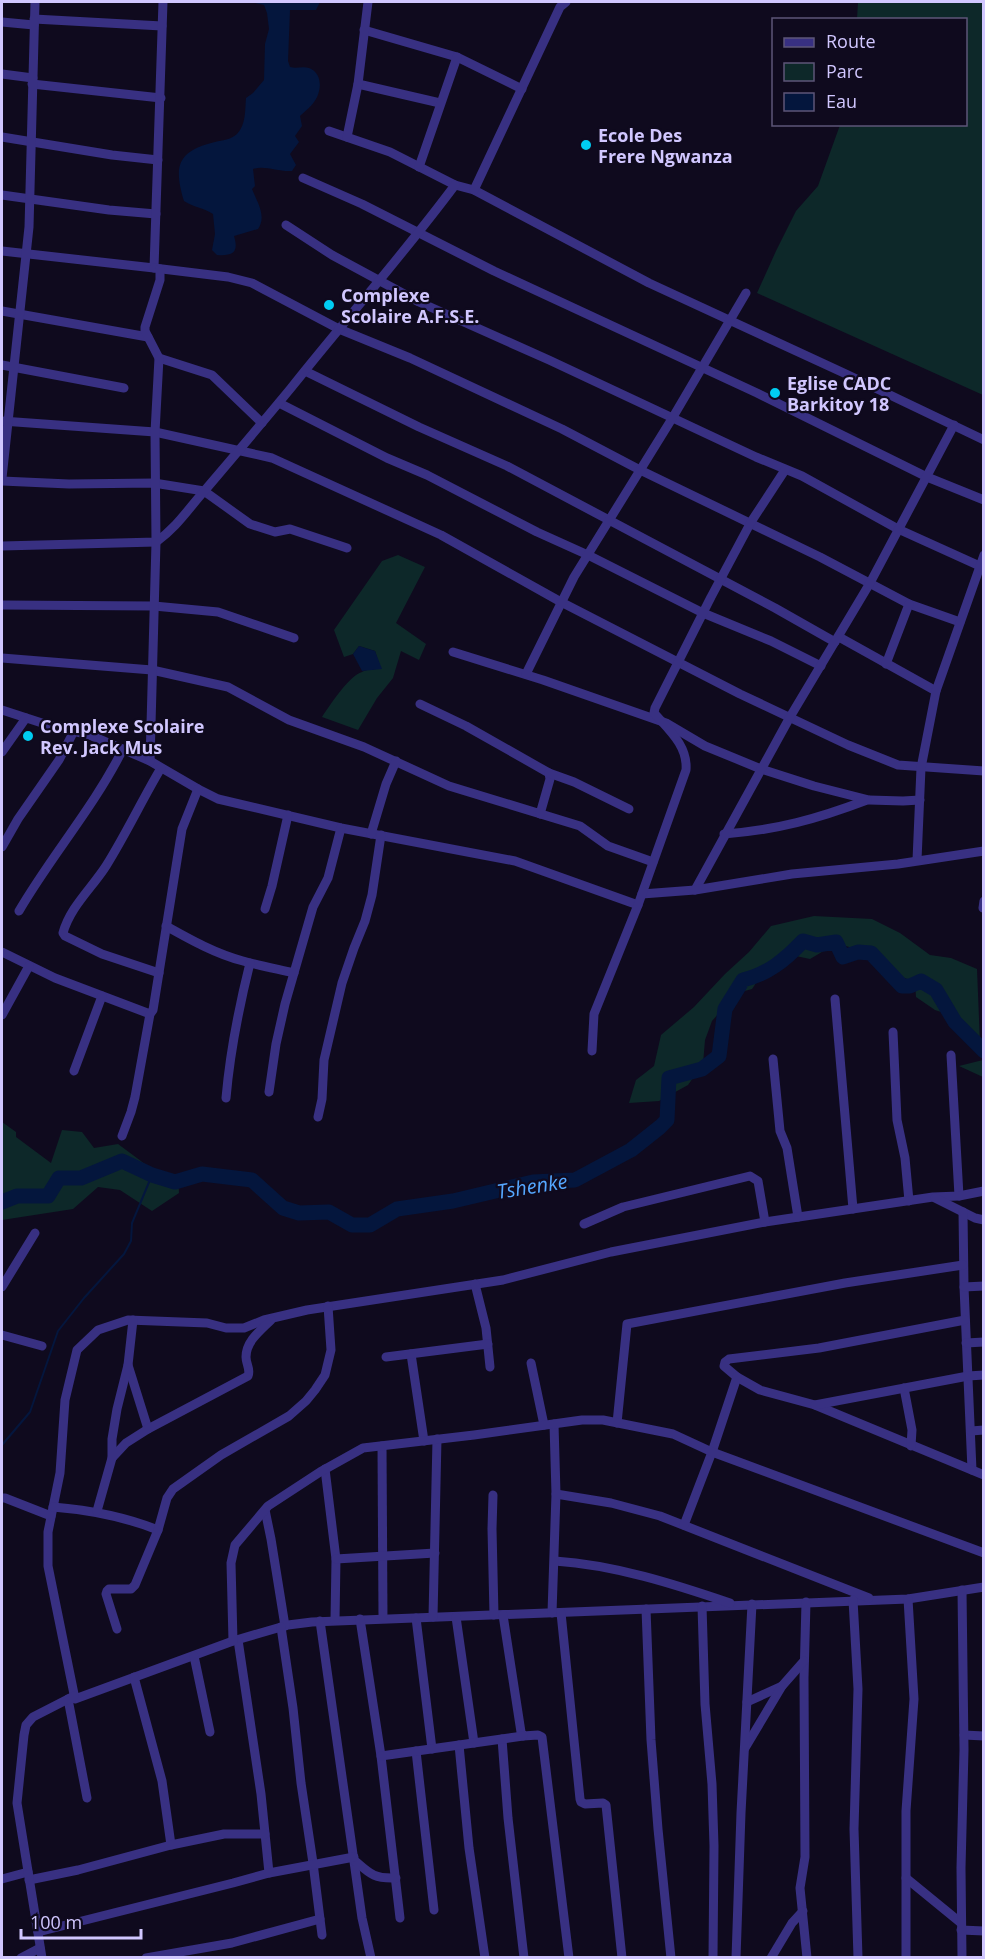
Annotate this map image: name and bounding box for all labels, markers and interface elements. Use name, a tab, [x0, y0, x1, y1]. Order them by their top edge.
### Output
legend	[772, 18, 967, 126]
text: Route	[826, 29, 876, 53]
text: Parc	[826, 59, 863, 83]
text: Eau	[826, 89, 857, 113]
place label: Ecole Des Frere Ngwanza	[598, 123, 733, 168]
marker: Ecole Des Frere Ngwanza	[579, 138, 593, 152]
place label: Complexe Scolaire A.F.S.E.	[341, 283, 479, 328]
marker: Complexe Scolaire A.F.S.E.	[322, 298, 336, 312]
place label: Eglise CADC Barkitoy 18	[787, 371, 891, 416]
marker: Eglise CADC Barkitoy 18	[768, 386, 782, 400]
place label: Complexe Scolaire Rev. Jack Mus	[40, 714, 205, 759]
marker: Complexe Scolaire Rev. Jack Mus	[21, 729, 35, 743]
water label: Tshenke	[495, 1167, 569, 1205]
scale bar	[21, 1902, 141, 1940]
text: 100 m	[30, 1910, 82, 1934]

